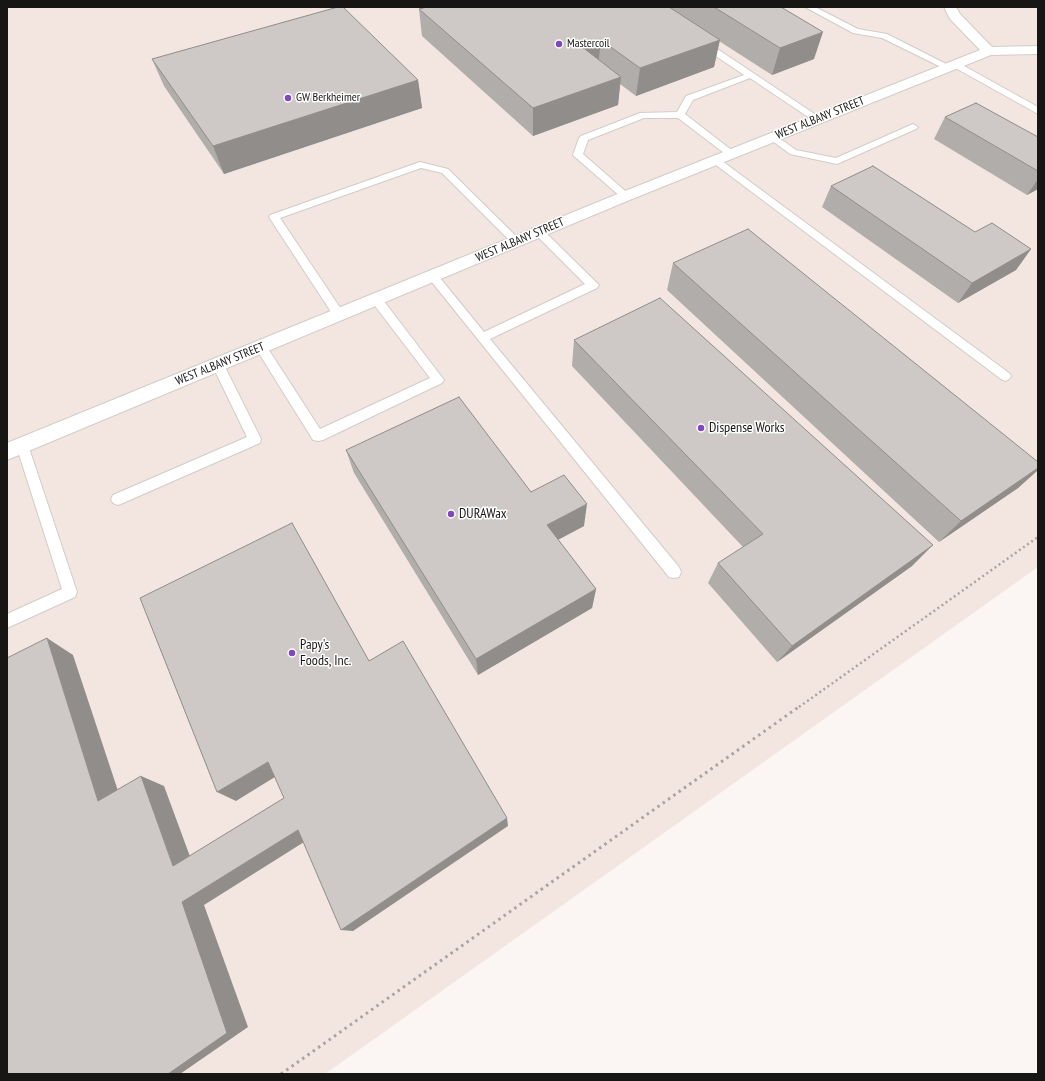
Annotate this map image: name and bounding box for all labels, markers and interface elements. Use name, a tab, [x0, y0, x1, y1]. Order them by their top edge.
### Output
place label: Mastercoil	[567, 37, 610, 51]
marker: Mastercoil	[554, 39, 564, 49]
place label: GW Berkheimer	[296, 91, 360, 105]
marker: GW Berkheimer	[283, 93, 293, 103]
street label: WEST ALBANY STREET	[773, 94, 867, 142]
street label: WEST ALBANY STREET	[474, 215, 566, 265]
street label: WEST ALBANY STREET	[173, 340, 267, 388]
place label: Dispense Works	[709, 420, 785, 436]
marker: Dispense Works	[696, 423, 706, 433]
place label: DURAWax	[459, 506, 507, 522]
marker: DURAWax	[446, 509, 456, 519]
place label: Papy's Foods, Inc.	[300, 637, 351, 670]
marker: Papy's Foods, Inc.	[287, 648, 297, 658]

